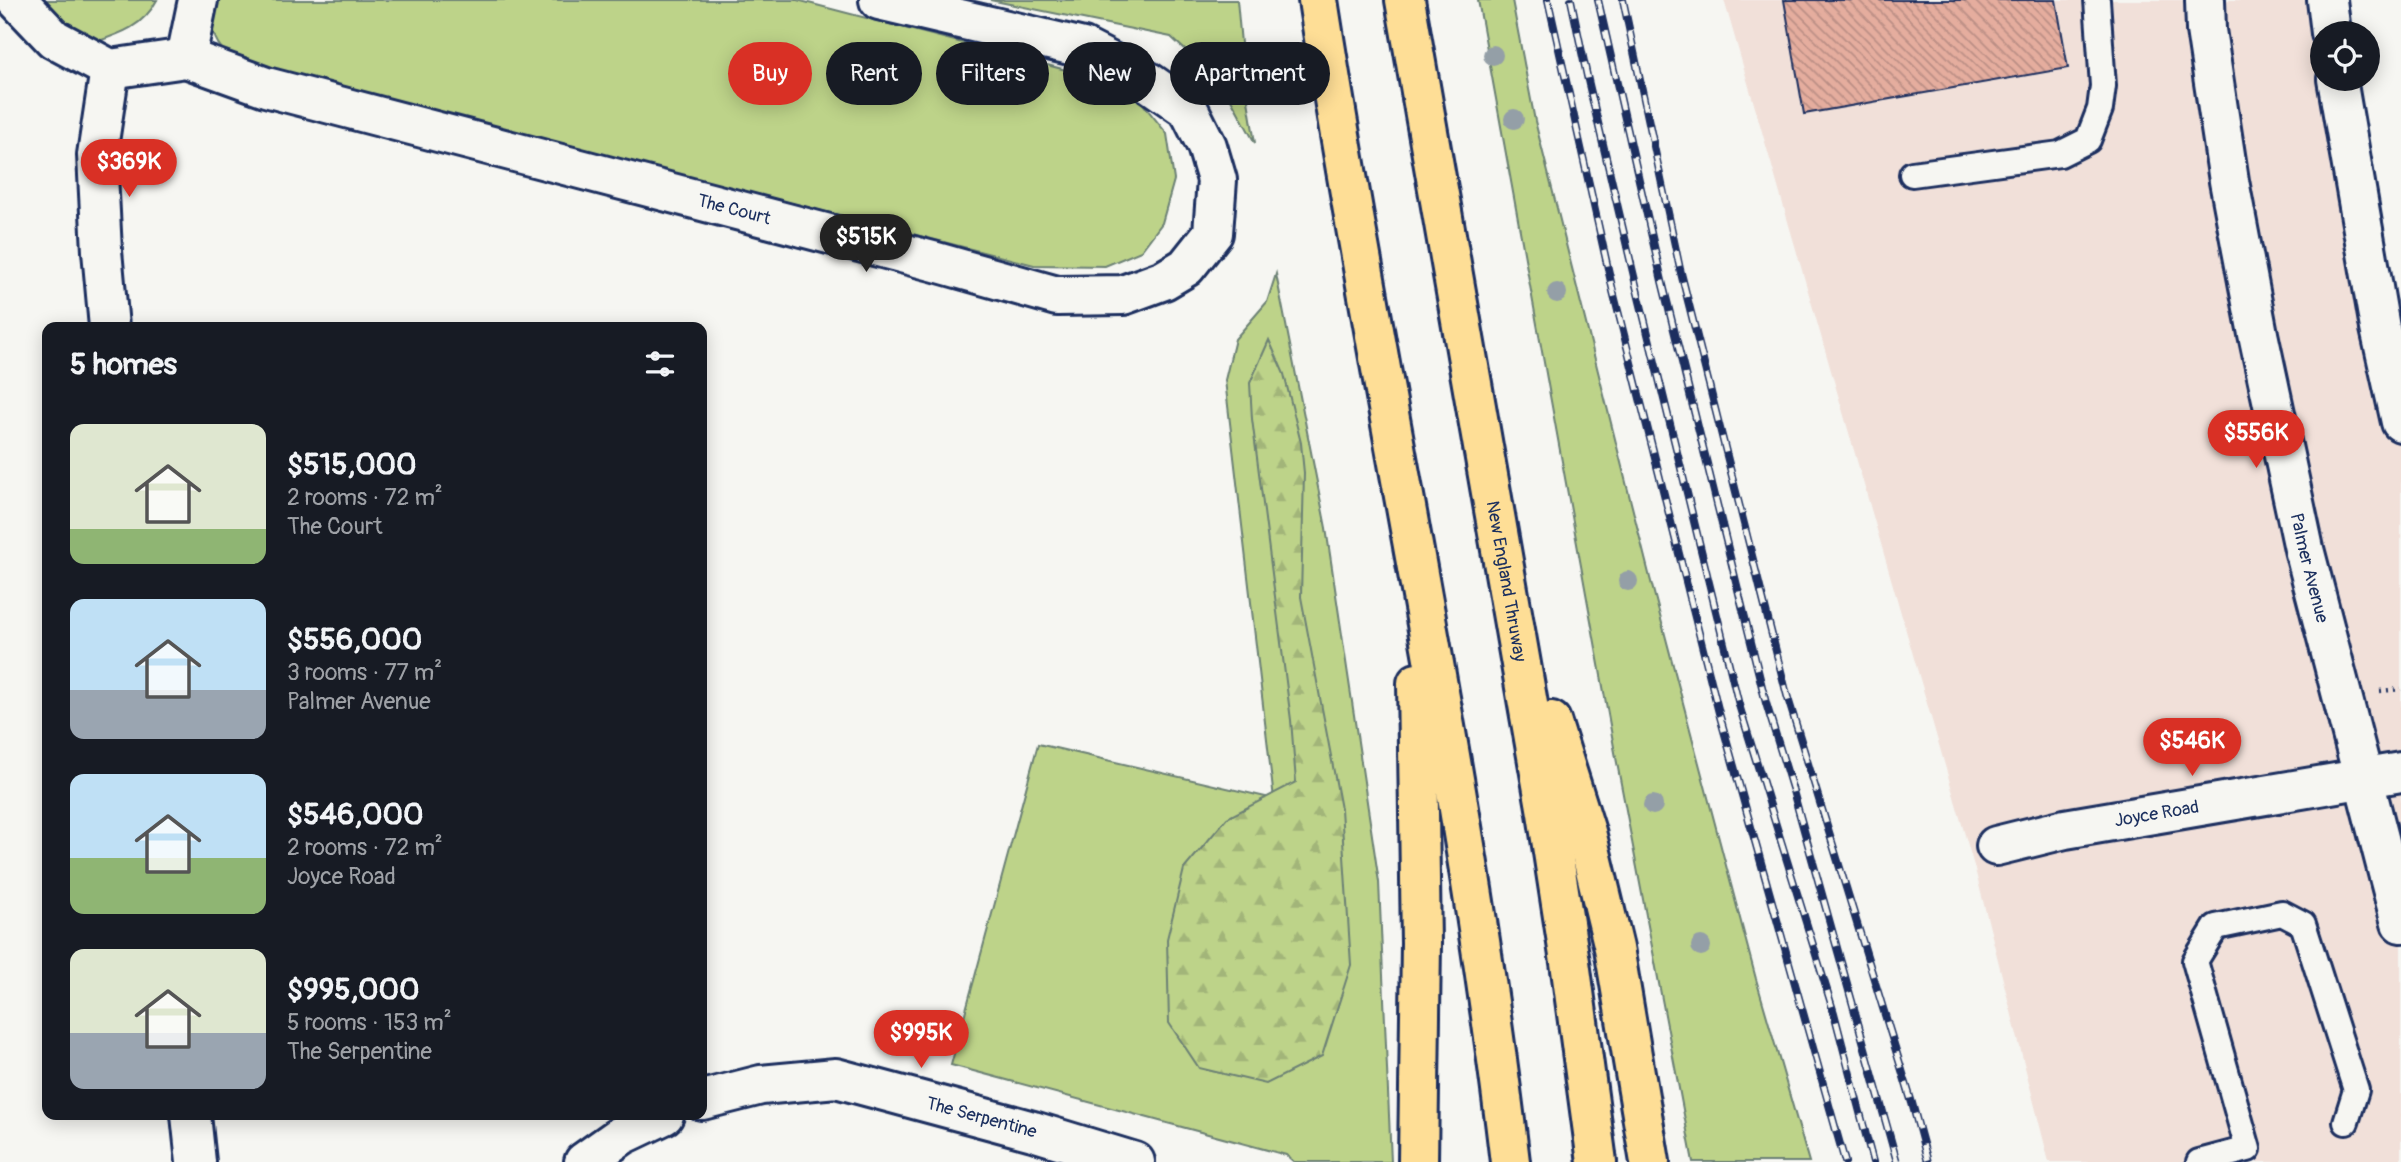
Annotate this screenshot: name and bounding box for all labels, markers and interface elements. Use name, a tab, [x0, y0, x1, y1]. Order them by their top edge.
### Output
map controls	[2310, 21, 2380, 91]
button: locate	[2310, 21, 2380, 91]
chip: Buy	[728, 42, 812, 105]
chip: Rent	[826, 42, 922, 105]
chip: Filters	[936, 42, 1049, 105]
chip: New	[1063, 42, 1156, 105]
chip: Apartment	[1170, 42, 1330, 105]
pin: $369K	[80, 140, 178, 199]
text: $369K	[97, 147, 161, 176]
street label: The Court	[695, 189, 774, 230]
pin: $515K	[817, 215, 915, 274]
text: $515K	[836, 222, 896, 251]
icon: filters	[641, 345, 679, 383]
text: 5 homes	[70, 346, 177, 383]
pin: $556K	[2207, 410, 2305, 470]
text: $556K	[2224, 418, 2288, 447]
text: $515,000	[287, 446, 417, 483]
icon: home	[126, 452, 210, 536]
text: 2 rooms · 72 m²	[287, 483, 443, 512]
street label: New England Thruway	[1481, 499, 1532, 664]
street label: Palmer Avenue	[2285, 511, 2334, 625]
text: The Court	[287, 512, 382, 541]
text: $556,000	[287, 621, 422, 658]
icon: home	[126, 627, 210, 711]
text: 3 rooms · 77 m²	[287, 658, 442, 687]
text: Palmer Avenue	[287, 687, 431, 716]
pin: $546K	[2143, 718, 2241, 778]
text: $546K	[2159, 726, 2225, 755]
street label: Joyce Road	[2113, 795, 2201, 832]
text: $546,000	[287, 796, 423, 833]
icon: home	[126, 802, 210, 886]
text: 2 rooms · 72 m²	[287, 833, 443, 862]
text: Joyce Road	[287, 862, 396, 891]
text: $995,000	[287, 971, 420, 1008]
icon: home	[126, 977, 210, 1061]
text: 5 rooms · 153 m²	[287, 1008, 452, 1037]
pin: $995K	[872, 1010, 970, 1070]
text: $995K	[890, 1018, 952, 1047]
text: The Serpentine	[287, 1037, 432, 1066]
street label: The Serpentine	[924, 1091, 1040, 1143]

